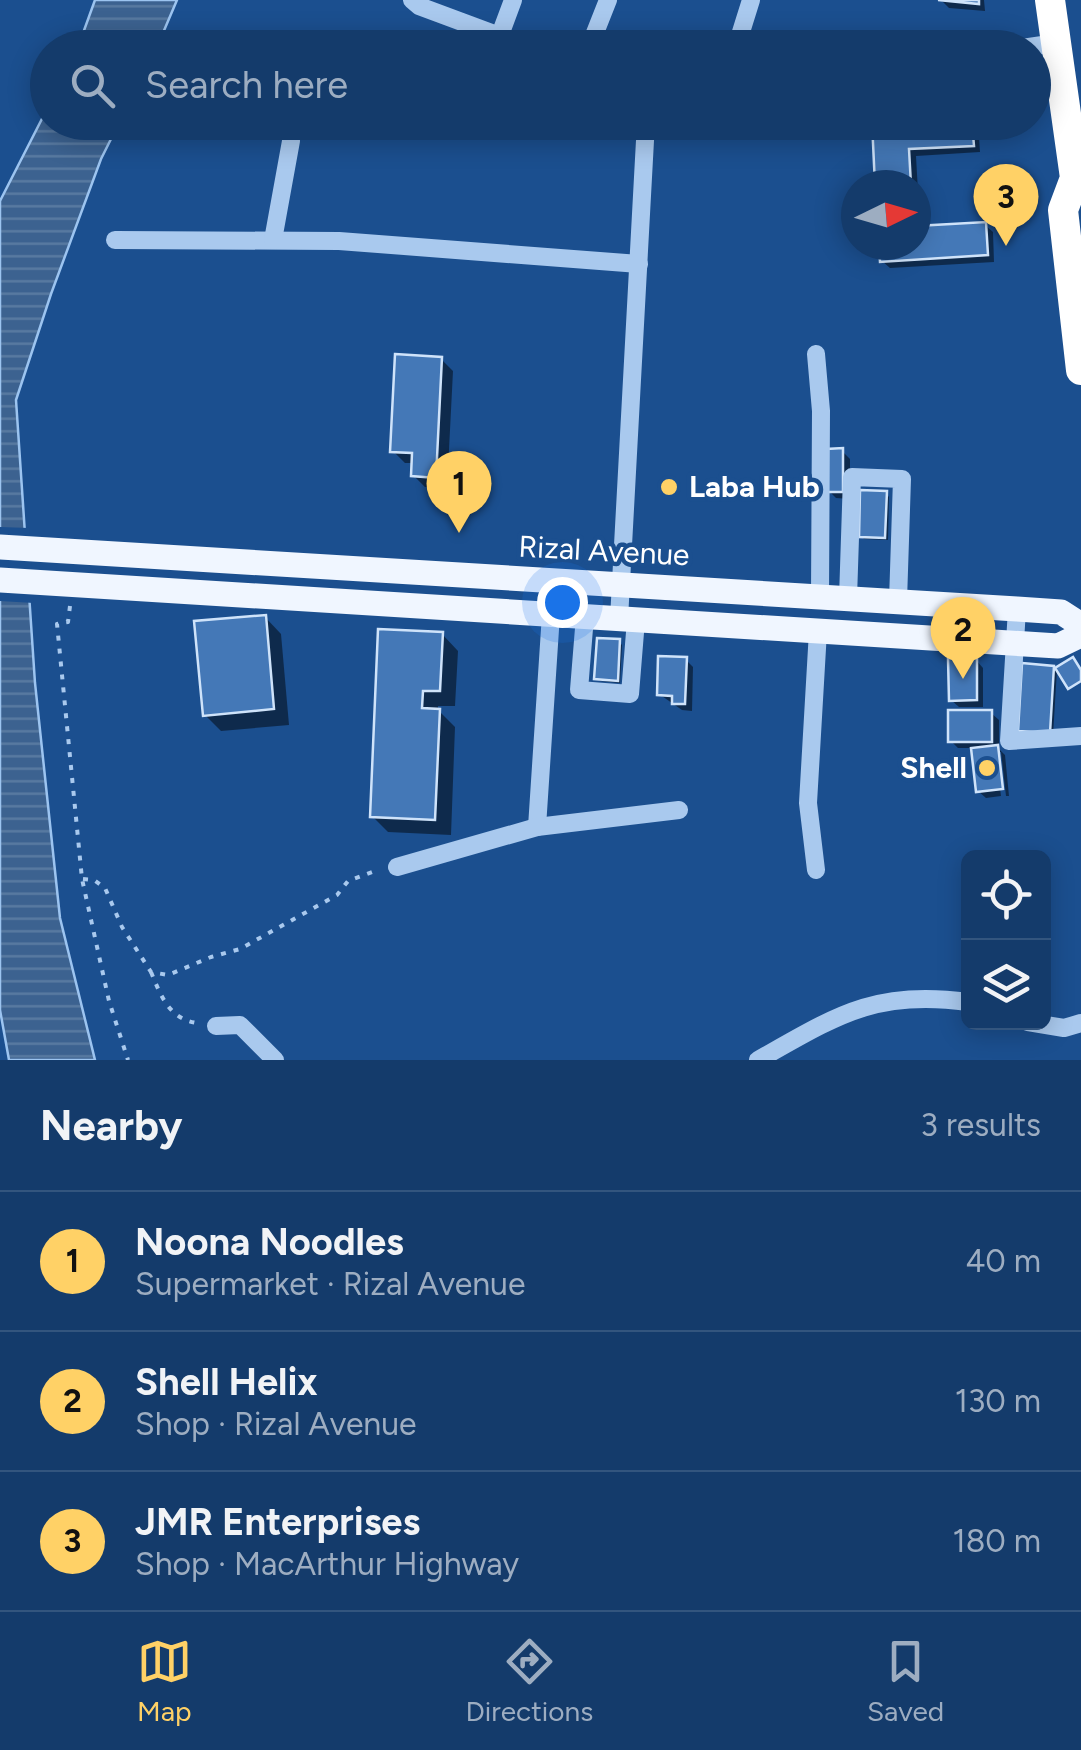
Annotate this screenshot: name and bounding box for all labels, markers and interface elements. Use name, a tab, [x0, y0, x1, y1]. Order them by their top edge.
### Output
search box	[30, 30, 1051, 140]
icon: search	[65, 58, 120, 113]
text: Search here	[145, 62, 348, 108]
pin: 3	[974, 164, 1038, 246]
north arrow	[841, 170, 931, 260]
pin: 1	[426, 450, 492, 533]
place label: Laba Hub	[689, 468, 820, 505]
marker: Laba Hub	[658, 476, 680, 498]
street label: Rizal Avenue	[518, 528, 690, 573]
your location	[537, 577, 588, 628]
pin: 2	[930, 596, 996, 679]
place label: Shell	[900, 749, 967, 786]
marker: Shell	[976, 757, 998, 779]
map controls	[961, 850, 1051, 1030]
button: locate	[961, 850, 1051, 940]
button: layers	[961, 940, 1051, 1030]
text: Nearby	[40, 1100, 182, 1151]
text: 3 results	[921, 1106, 1041, 1144]
text: Noona Noodles	[135, 1219, 404, 1265]
text: 1	[66, 1242, 79, 1280]
text: 40 m	[965, 1242, 1041, 1280]
text: Supermarket · Rizal Avenue	[135, 1265, 525, 1303]
text: Shell Helix	[135, 1359, 318, 1405]
text: 2	[63, 1382, 82, 1420]
text: 130 m	[955, 1382, 1041, 1420]
text: Shop · Rizal Avenue	[135, 1405, 417, 1443]
text: JMR Enterprises	[135, 1499, 420, 1545]
text: 3	[64, 1522, 81, 1560]
text: 180 m	[952, 1522, 1041, 1560]
text: Shop · MacArthur Highway	[135, 1545, 519, 1583]
tab: Map	[137, 1634, 192, 1728]
tab: Directions	[466, 1634, 593, 1728]
tab: Saved	[867, 1634, 944, 1728]

